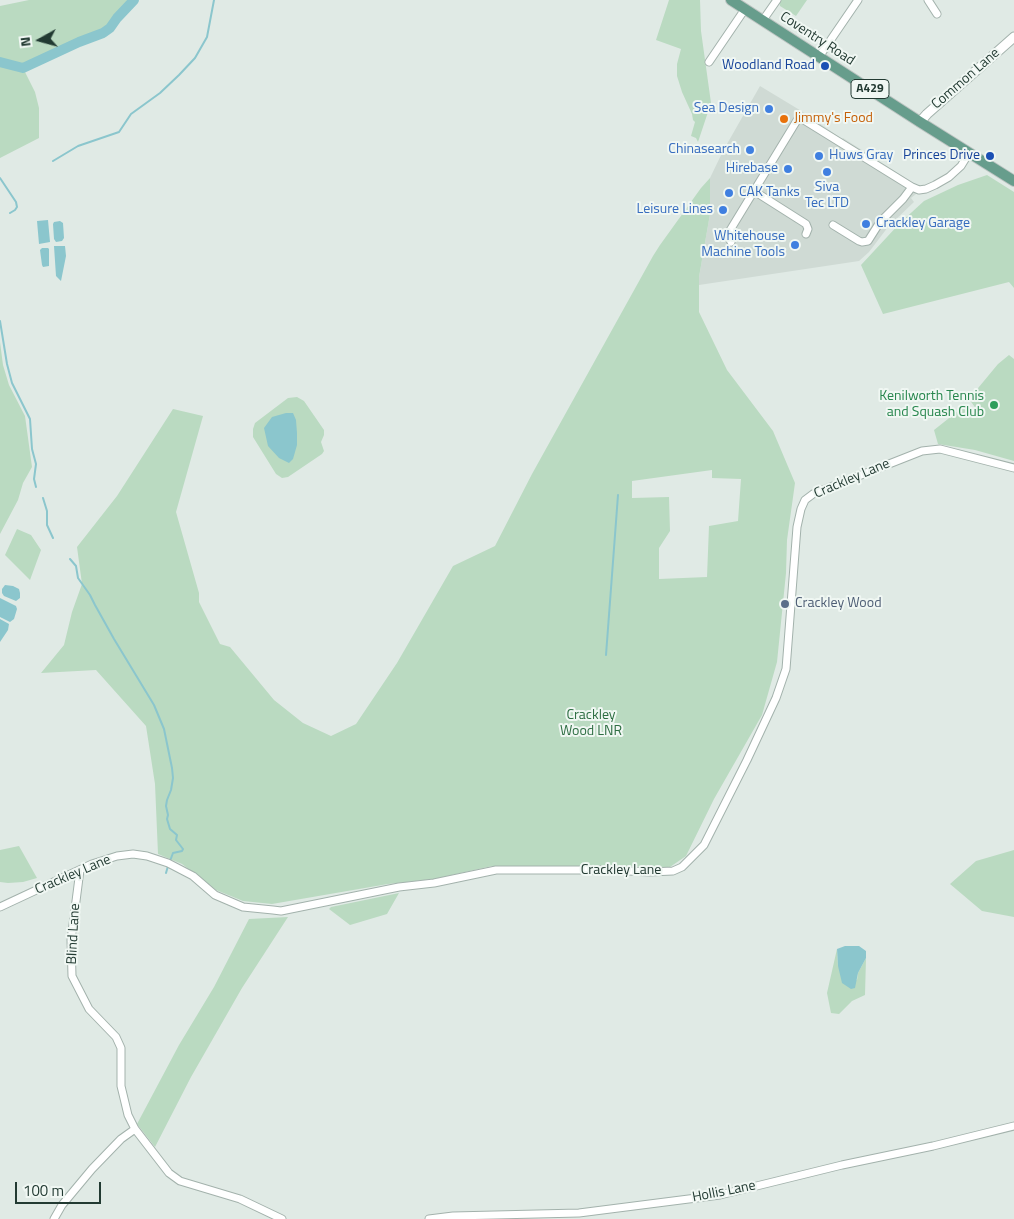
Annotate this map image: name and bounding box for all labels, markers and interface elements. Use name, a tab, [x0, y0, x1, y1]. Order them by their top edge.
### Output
street label: Coventry Road	[776, 9, 858, 69]
north arrow	[15, 15, 65, 65]
text: N	[14, 36, 36, 48]
street label: Common Lane	[929, 45, 1003, 113]
place label: Woodland Road	[722, 58, 815, 74]
marker: Woodland Road	[819, 60, 831, 72]
road number: A429	[851, 80, 889, 98]
place label: Sea Design	[694, 101, 759, 117]
marker: Sea Design	[763, 103, 775, 115]
place label: Jimmy's Food	[794, 111, 873, 127]
marker: Jimmy's Food	[778, 113, 790, 125]
place label: Chinasearch	[668, 142, 740, 158]
marker: Chinasearch	[744, 144, 756, 156]
place label: Huws Gray	[829, 148, 893, 164]
place label: Princes Drive	[903, 148, 980, 164]
marker: Huws Gray	[813, 150, 825, 162]
marker: Princes Drive	[984, 150, 996, 162]
place label: Hirebase	[726, 161, 778, 177]
marker: Hirebase	[782, 163, 794, 175]
marker: Siva Tec LTD	[821, 166, 833, 178]
place label: Siva Tec LTD	[805, 180, 849, 212]
place label: CAK Tanks	[739, 185, 800, 201]
marker: CAK Tanks	[723, 187, 735, 199]
place label: Leisure Lines	[637, 202, 713, 218]
marker: Leisure Lines	[717, 204, 729, 216]
place label: Crackley Garage	[876, 216, 970, 232]
marker: Crackley Garage	[860, 218, 872, 230]
place label: Whitehouse Machine Tools	[701, 229, 785, 262]
marker: Whitehouse Machine Tools	[789, 239, 801, 251]
place label: Kenilworth Tennis and Squash Club	[879, 389, 984, 422]
marker: Kenilworth Tennis and Squash Club	[988, 399, 1000, 411]
street label: Crackley Lane	[812, 456, 892, 502]
place label: Crackley Wood	[795, 596, 882, 612]
marker: Crackley Wood	[779, 598, 791, 610]
park label: Crackley Wood LNR	[560, 708, 622, 740]
street label: Crackley Lane	[33, 852, 113, 898]
street label: Crackley Lane	[581, 863, 661, 879]
street label: Blind Lane	[64, 903, 84, 965]
scale bar	[18, 1172, 104, 1204]
street label: Hollis Lane	[691, 1178, 757, 1206]
text: 100 m	[23, 1179, 64, 1202]

